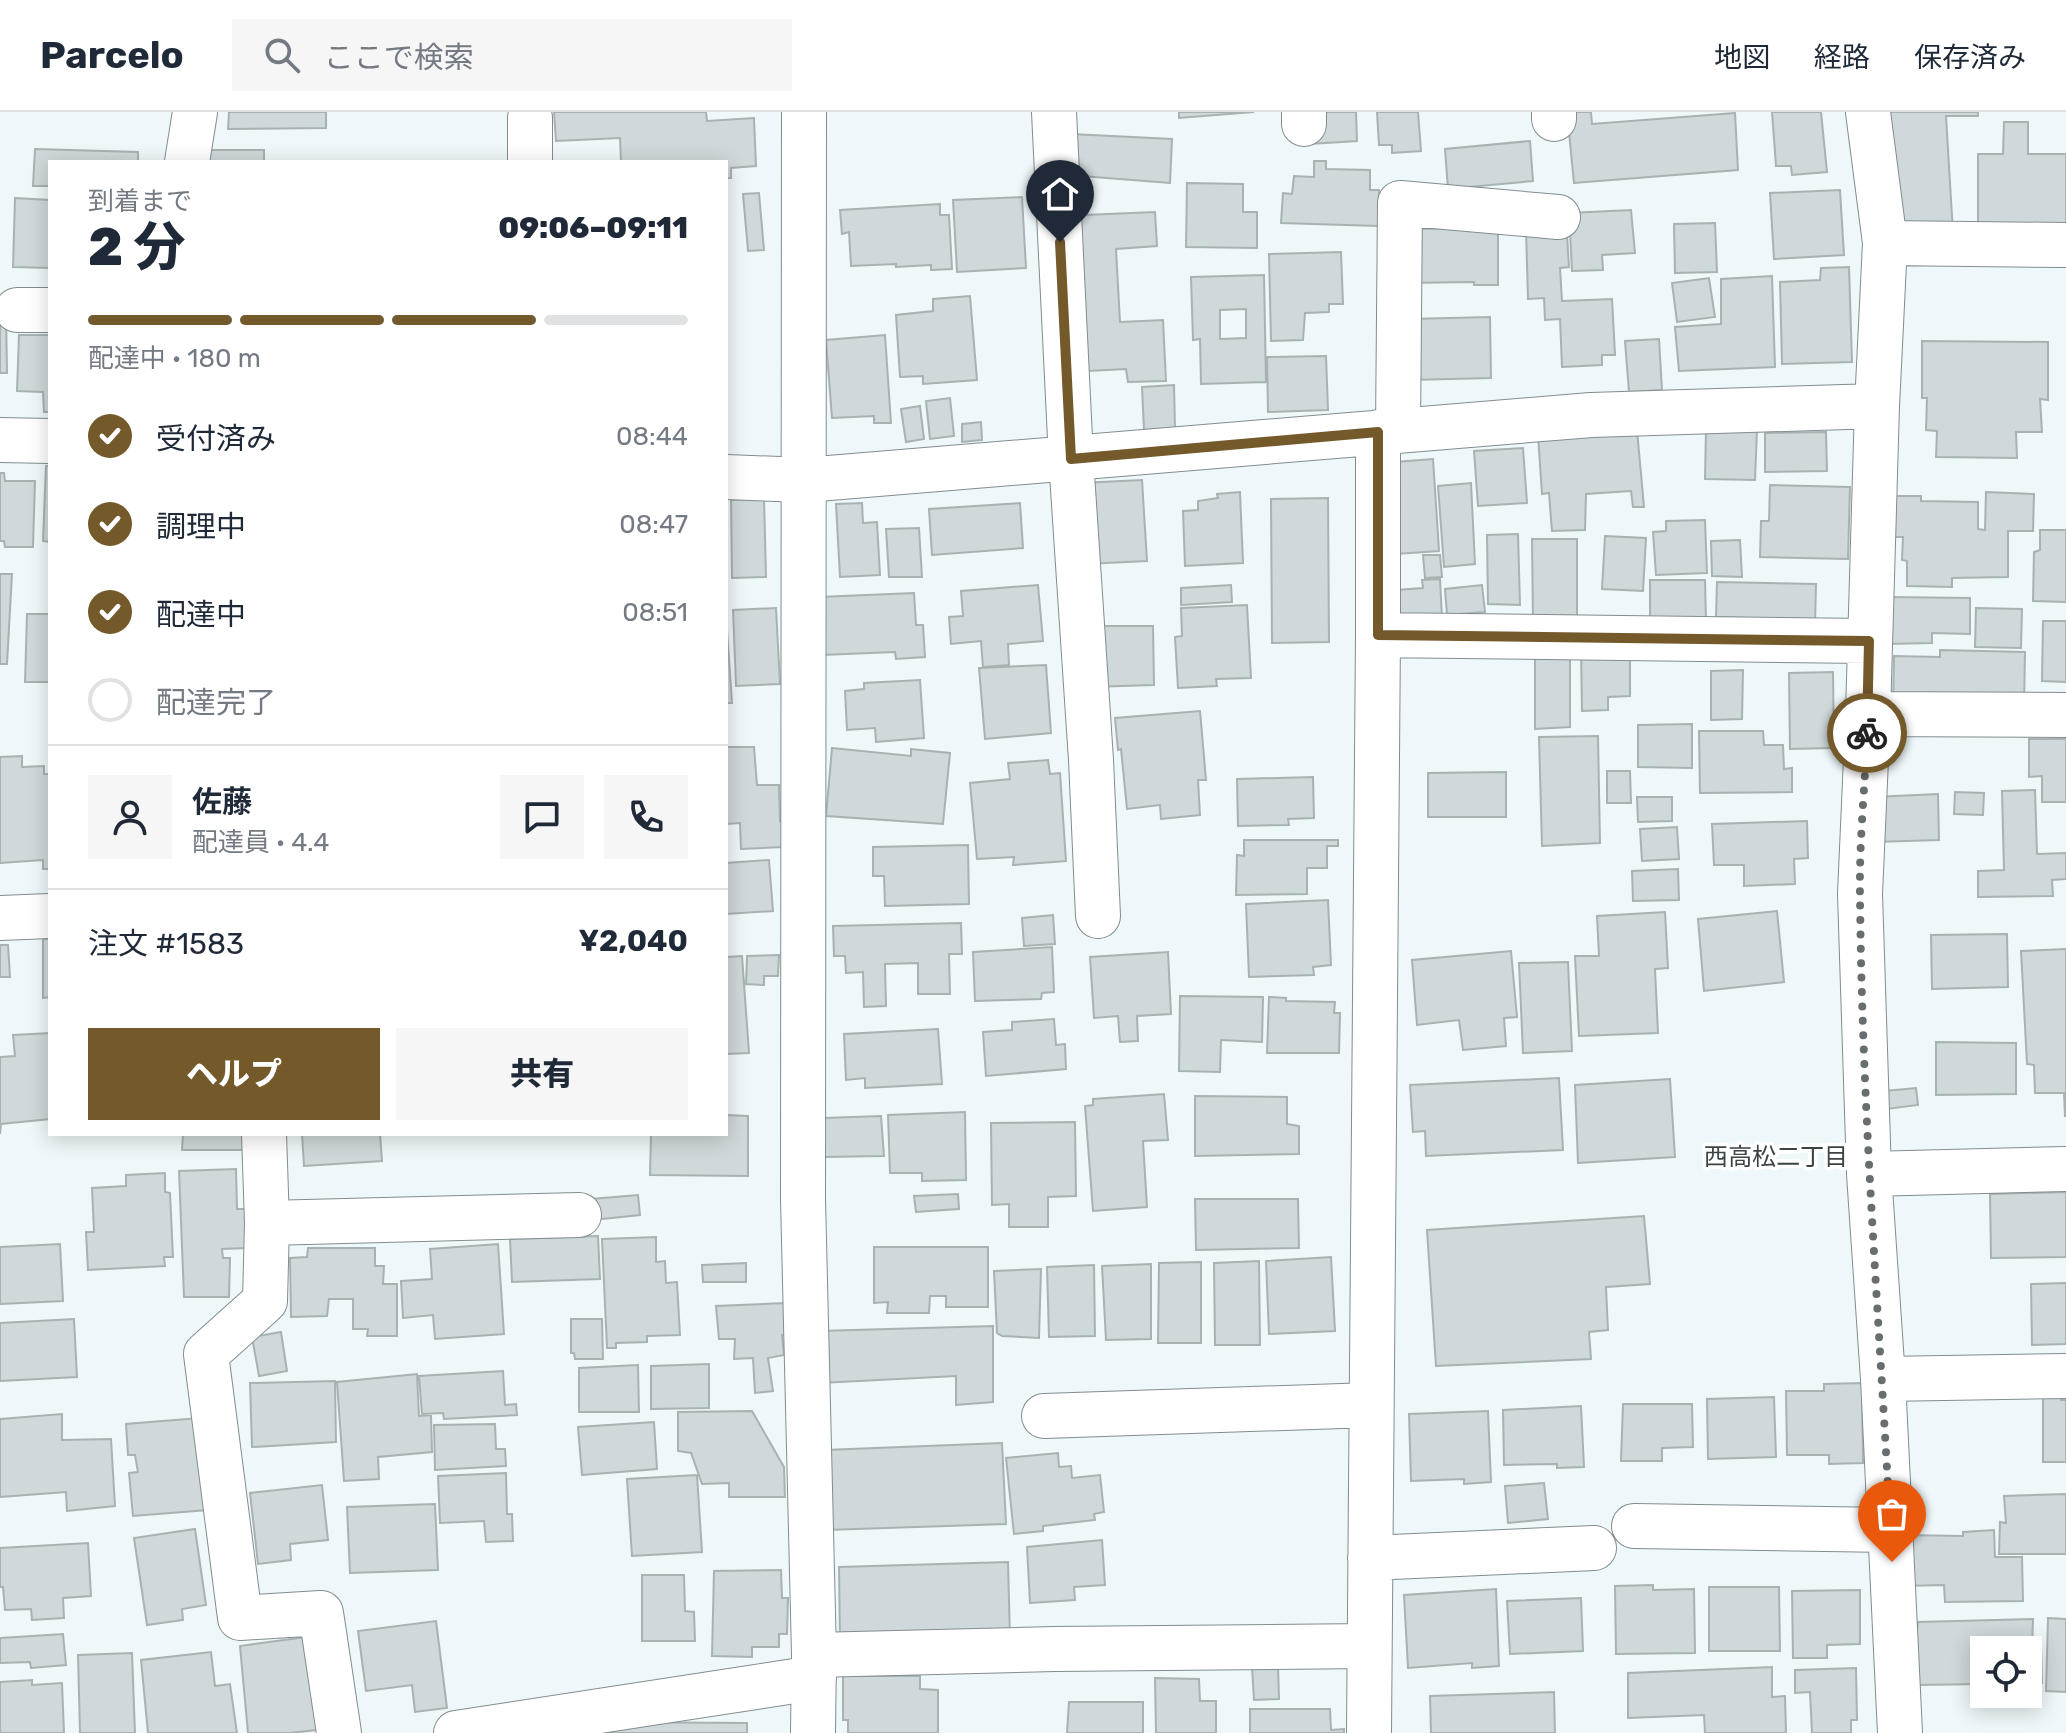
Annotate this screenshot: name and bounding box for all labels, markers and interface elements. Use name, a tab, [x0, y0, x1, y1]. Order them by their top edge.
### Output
search box	[232, 19, 792, 91]
text: Parcelo	[40, 32, 184, 78]
icon: search	[260, 33, 304, 77]
text: ここで検索	[324, 40, 474, 76]
text: 地図	[1714, 41, 1770, 74]
text: 経路	[1814, 41, 1870, 74]
text: 保存済み	[1914, 41, 2026, 74]
pin	[1026, 160, 1094, 242]
icon: home	[1038, 172, 1082, 216]
text: 到着まで	[88, 186, 192, 217]
text: 09:06–09:11	[498, 210, 688, 246]
text: 2 分	[88, 216, 186, 278]
text: 配達中 · 180 m	[88, 343, 261, 374]
icon: check	[88, 414, 132, 458]
text: 受付済み	[156, 421, 276, 457]
text: 08:44	[616, 421, 688, 452]
icon: check	[88, 502, 132, 546]
text: 調理中	[156, 509, 246, 545]
text: 08:47	[619, 509, 688, 540]
icon: check	[88, 590, 132, 634]
text: 配達中	[156, 597, 246, 633]
text: 08:51	[622, 597, 688, 628]
text: 配達完了	[156, 685, 276, 721]
courier	[1827, 693, 1907, 773]
icon: bike	[1845, 711, 1889, 755]
button: person	[88, 775, 172, 859]
button: chat	[500, 775, 584, 859]
button: phone	[604, 775, 688, 859]
text: 佐藤	[192, 784, 252, 820]
text: 配達員 · 4.4	[192, 827, 329, 858]
text: ¥2,040	[578, 923, 688, 959]
text: 注文 #1583	[88, 926, 244, 962]
button: ヘルプ	[88, 1028, 380, 1120]
button: 共有	[396, 1028, 688, 1120]
district label: 西高松二丁目	[1704, 1143, 1848, 1171]
pin	[1858, 1480, 1926, 1562]
icon: bag	[1870, 1492, 1914, 1536]
map controls	[1970, 1636, 2042, 1708]
button: locate	[1970, 1636, 2042, 1708]

